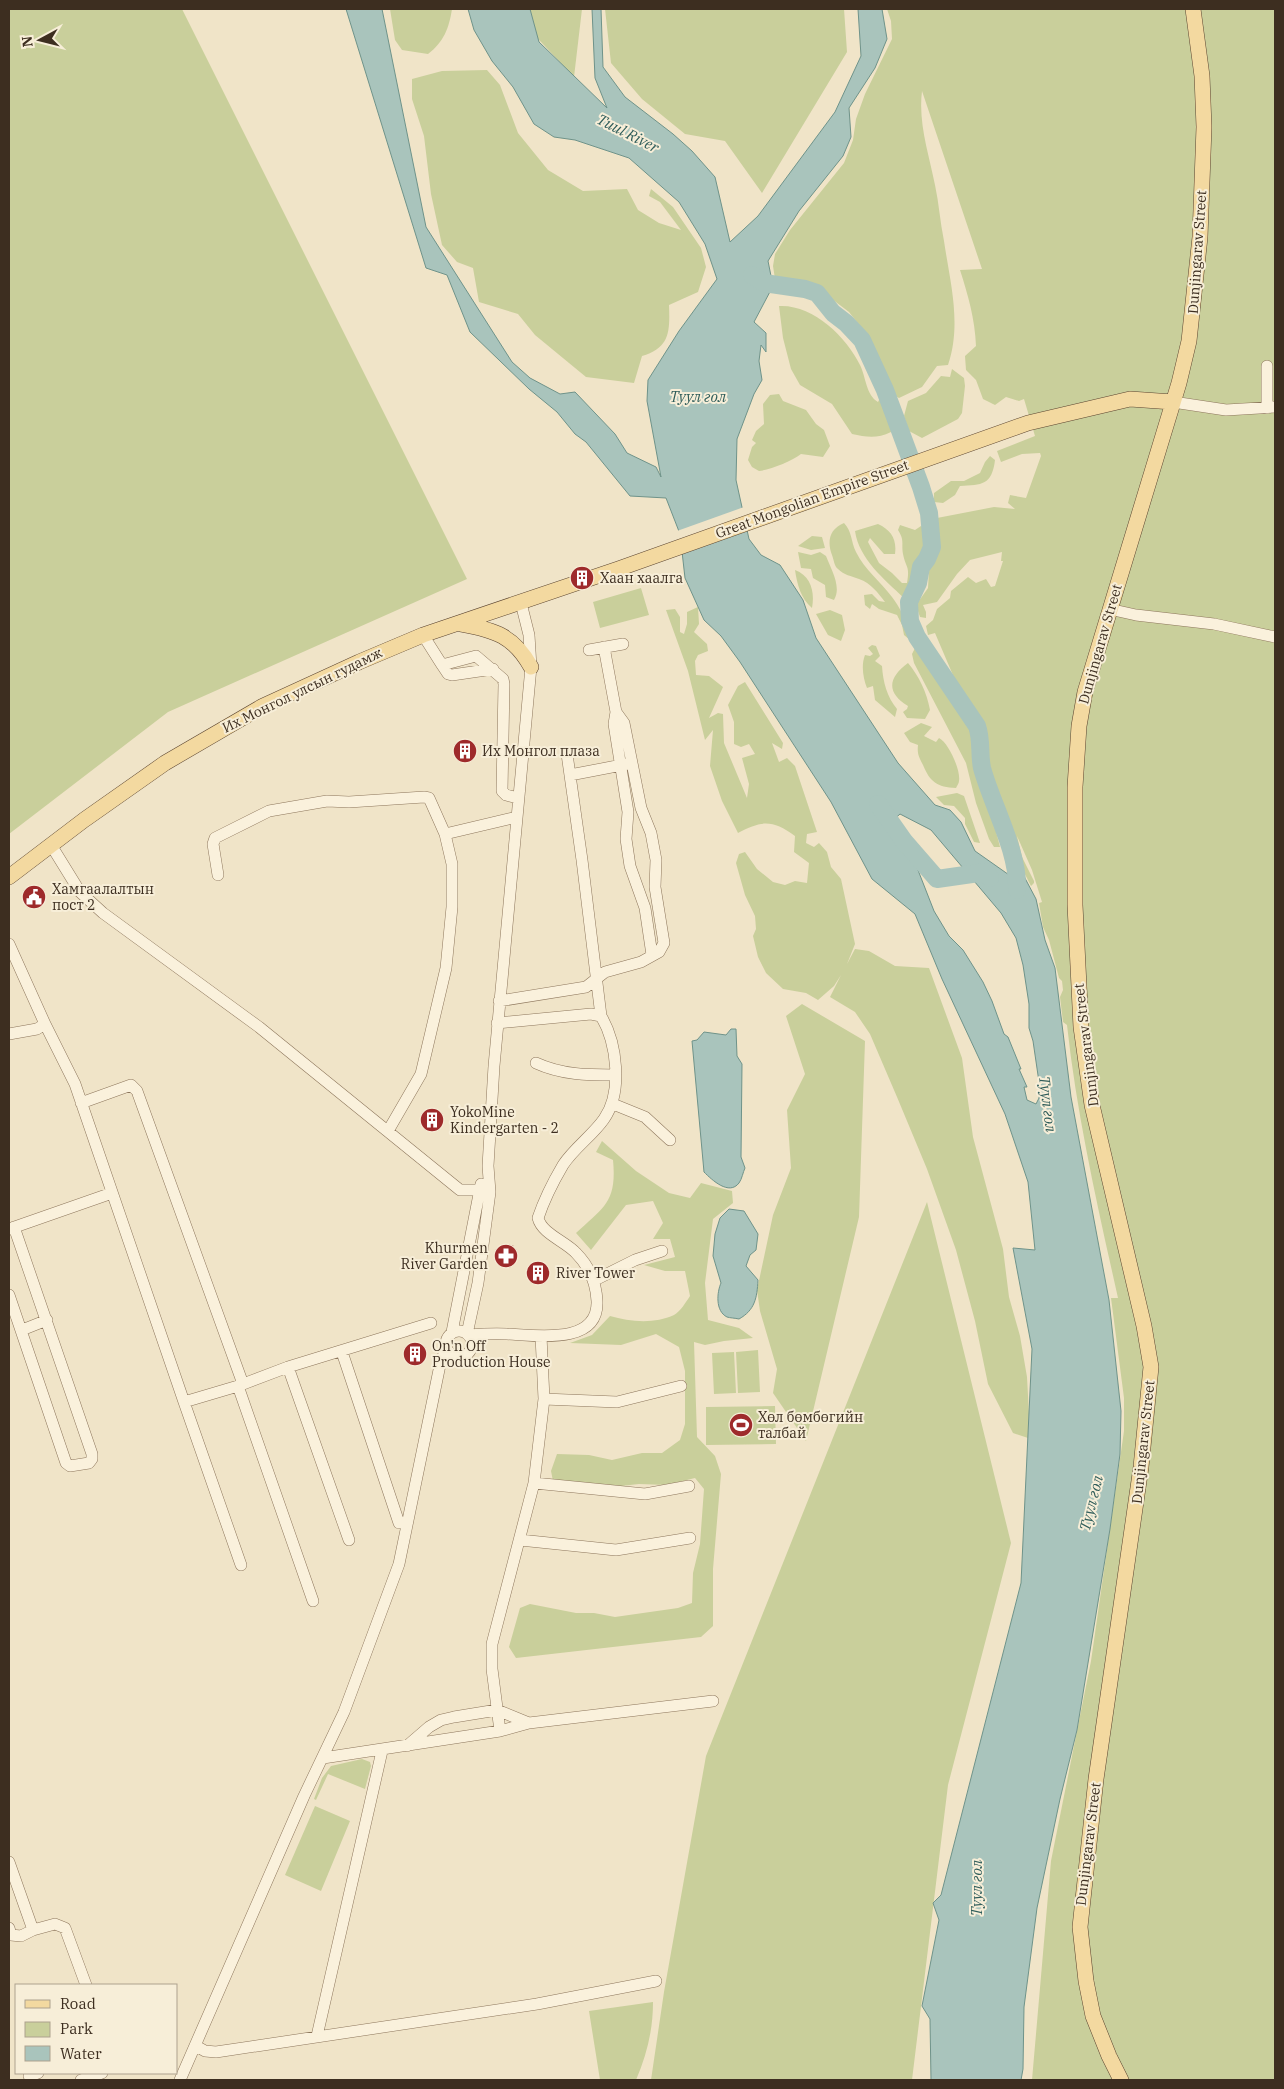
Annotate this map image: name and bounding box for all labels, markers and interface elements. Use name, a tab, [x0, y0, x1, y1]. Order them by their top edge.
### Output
north arrow	[15, 15, 65, 65]
text: N	[17, 35, 37, 48]
water label: Tuul River	[594, 109, 663, 157]
street label: Dunjingarav Street	[1184, 189, 1210, 314]
water label: Туул гол	[670, 387, 727, 406]
street label: Great Mongolian Empire Street	[713, 456, 911, 542]
building icon: Хаан хаалга	[569, 565, 595, 591]
place label: Хаан хаалга	[600, 569, 684, 587]
street label: Dunjingarav Street	[1074, 582, 1126, 706]
street label: Их Монгол улсын гудамж	[219, 643, 385, 737]
building icon: Их Монгол плаза	[452, 738, 478, 764]
place label: Их Монгол плаза	[482, 742, 600, 760]
place label: Хамгаалалтын пост 2	[52, 880, 154, 914]
public building icon: Хамгаалалтын пост 2	[21, 884, 47, 910]
street label: Dunjingarav Street	[1070, 982, 1102, 1108]
water label: Туул гол	[1035, 1075, 1061, 1134]
place label: YokoMine Kindergarten - 2	[450, 1103, 559, 1137]
building icon: YokoMine Kindergarten - 2	[419, 1107, 445, 1133]
place label: Khurmen River Garden	[401, 1239, 488, 1273]
pharmacy icon: Khurmen River Garden	[493, 1243, 519, 1269]
building icon: River Tower	[525, 1260, 551, 1286]
place label: River Tower	[556, 1264, 636, 1282]
place label: On'n Off Production House	[432, 1337, 551, 1371]
building icon: On'n Off Production House	[402, 1341, 428, 1367]
street label: Dunjingarav Street	[1128, 1379, 1158, 1505]
place label: Хөл бөмбөгийн талбай	[758, 1408, 863, 1442]
sports icon: Хөл бөмбөгийн талбай	[728, 1412, 754, 1438]
water label: Туул гол	[1075, 1473, 1107, 1533]
street label: Dunjingarav Street	[1072, 1781, 1104, 1907]
water label: Туул гол	[967, 1859, 986, 1916]
legend	[15, 1984, 178, 2074]
text: Road	[60, 1994, 96, 2013]
text: Park	[60, 2019, 93, 2038]
text: Water	[60, 2044, 102, 2063]

